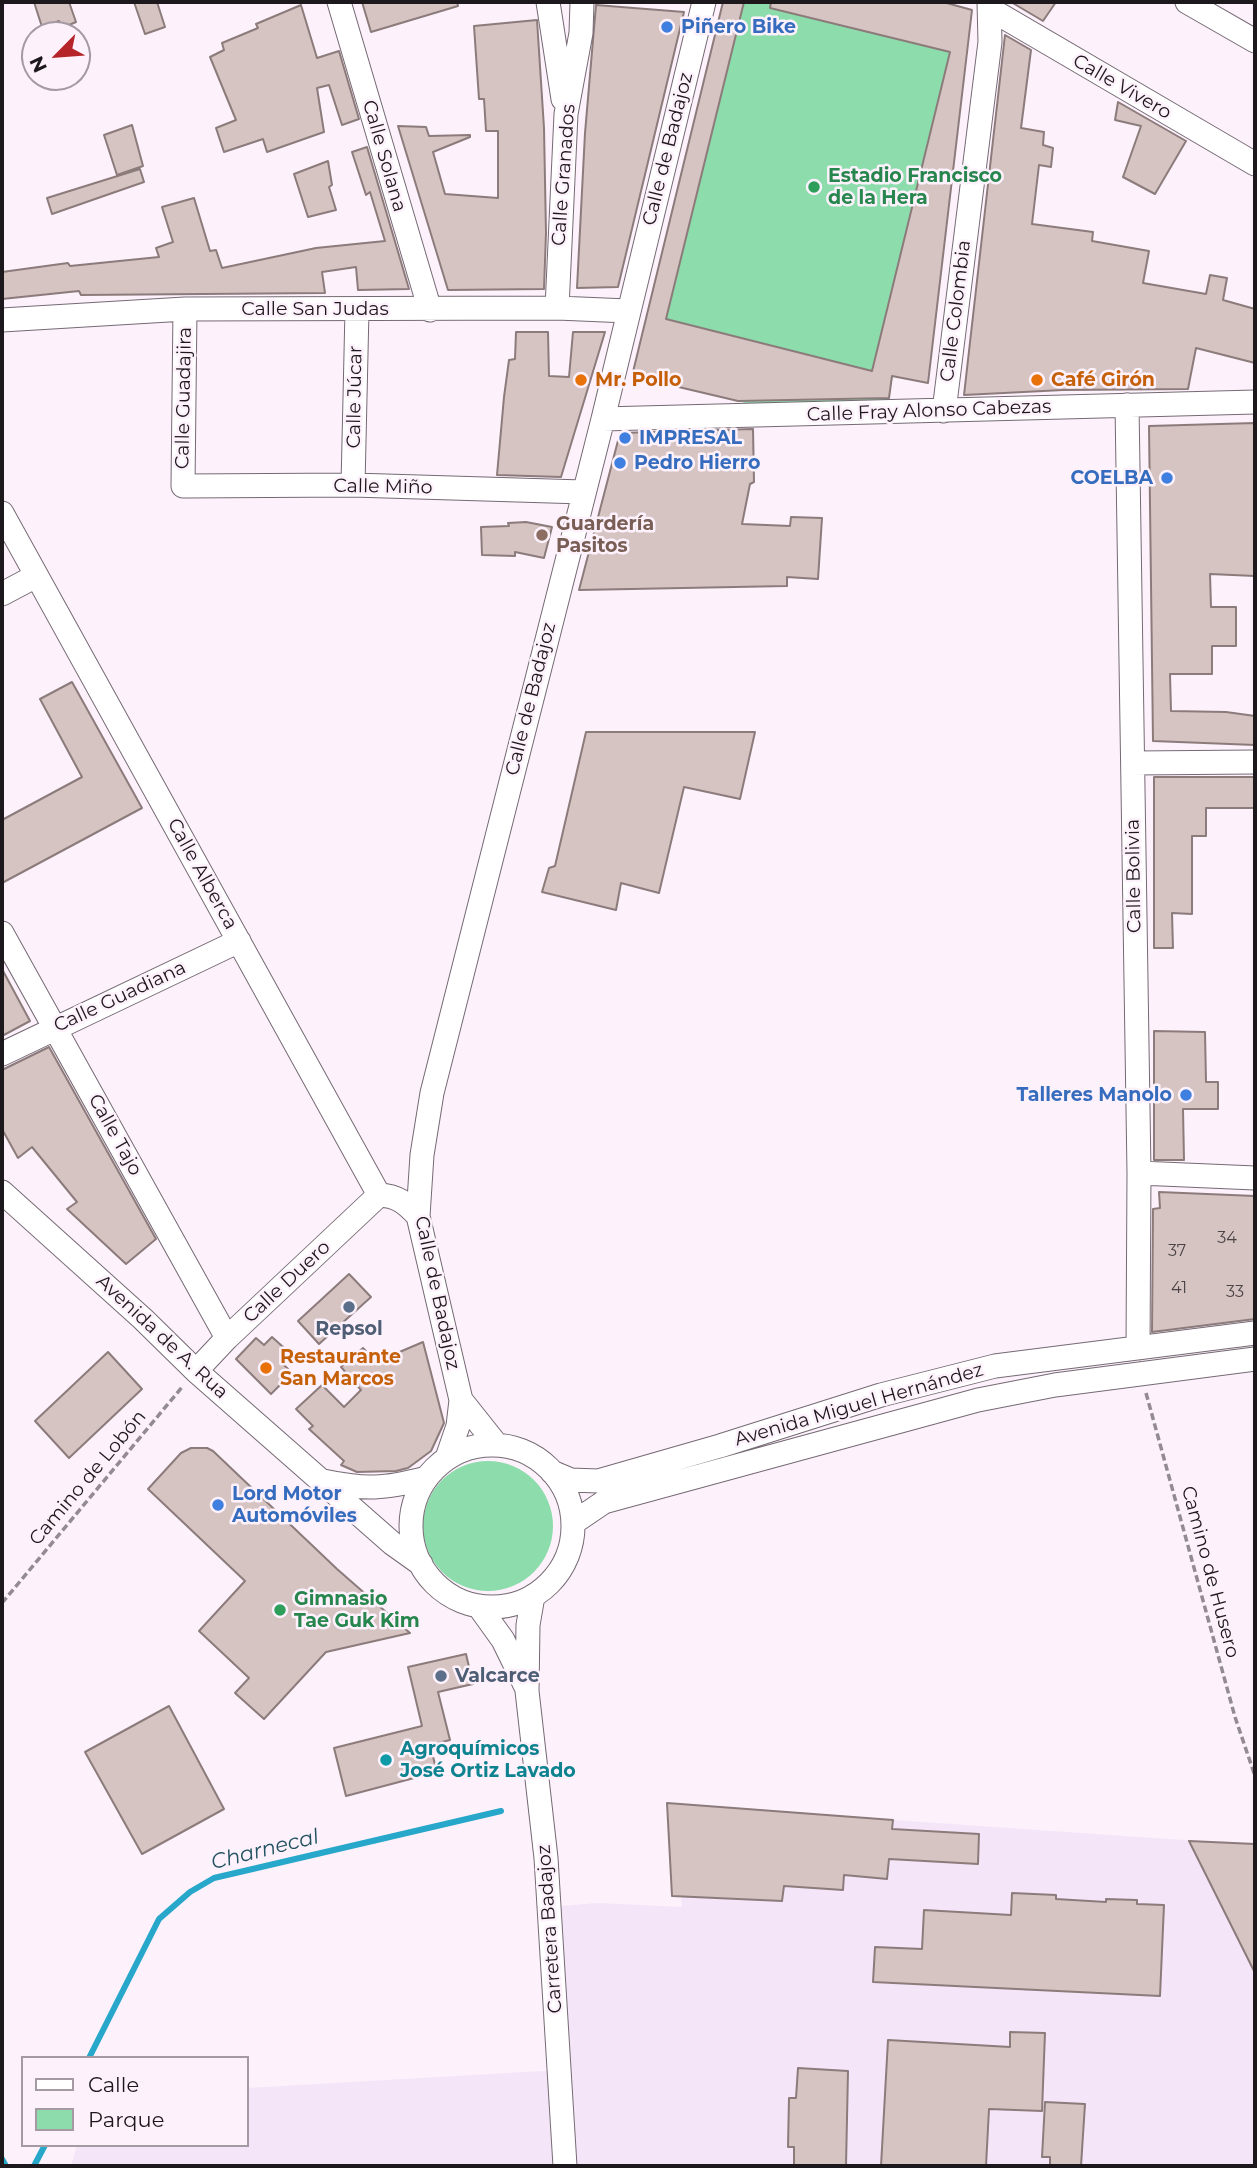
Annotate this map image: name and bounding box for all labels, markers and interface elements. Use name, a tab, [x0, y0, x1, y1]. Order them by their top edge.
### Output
place label: Piñero Bike	[681, 16, 796, 38]
marker: Piñero Bike	[659, 19, 675, 35]
north arrow	[21, 21, 91, 91]
street label: Calle Vivero	[1069, 50, 1175, 124]
text: N	[25, 52, 52, 76]
street label: Calle de Badajoz	[638, 70, 698, 228]
street label: Calle Solana	[357, 97, 411, 215]
street label: Calle Granados	[548, 103, 580, 247]
place label: Estadio Francisco de la Hera	[828, 165, 1002, 209]
marker: Estadio Francisco de la Hera	[806, 179, 822, 195]
street label: Calle Colombia	[936, 239, 976, 383]
street label: Calle San Judas	[241, 298, 389, 320]
street label: Calle Guadajira	[171, 327, 197, 469]
street label: Calle Júcar	[343, 345, 367, 449]
place label: Mr. Pollo	[595, 369, 682, 391]
place label: Café Girón	[1051, 369, 1155, 391]
marker: Mr. Pollo	[573, 372, 589, 388]
marker: Café Girón	[1029, 372, 1045, 388]
street label: Calle Fray Alonso Cabezas	[806, 395, 1052, 427]
place label: IMPRESAL	[639, 427, 742, 449]
marker: IMPRESAL	[617, 430, 633, 446]
place label: Pedro Hierro	[634, 452, 760, 474]
marker: Pedro Hierro	[612, 455, 628, 471]
place label: COELBA	[1070, 467, 1153, 489]
marker: COELBA	[1159, 470, 1175, 486]
street label: Calle Miño	[333, 475, 433, 499]
place label: Guardería Pasitos	[556, 513, 654, 557]
marker: Guardería Pasitos	[534, 527, 550, 543]
street label: Calle de Badajoz	[501, 620, 561, 778]
street label: Calle Alberca	[162, 814, 242, 934]
street label: Calle Bolivia	[1122, 819, 1146, 933]
street label: Calle Guadiana	[50, 956, 190, 1038]
place label: Talleres Manolo	[1016, 1084, 1172, 1106]
marker: Talleres Manolo	[1178, 1087, 1194, 1103]
street label: Calle Tajo	[83, 1090, 147, 1180]
street label: Calle de Badajoz	[410, 1214, 464, 1372]
house number: 34	[1217, 1228, 1237, 1248]
street label: Calle Duero	[239, 1236, 335, 1328]
house number: 37	[1168, 1241, 1186, 1261]
street label: Avenida de A. Rua	[91, 1270, 233, 1404]
house number: 41	[1171, 1278, 1187, 1298]
house number: 33	[1226, 1282, 1244, 1302]
marker: Repsol	[341, 1299, 357, 1315]
place label: Repsol	[315, 1318, 383, 1340]
place label: Restaurante San Marcos	[280, 1346, 401, 1390]
street label: Avenida Miguel Hernández	[732, 1359, 986, 1451]
marker: Restaurante San Marcos	[258, 1360, 274, 1376]
street label: Camino de Lobón	[25, 1406, 151, 1550]
place label: Lord Motor Automóviles	[232, 1483, 357, 1527]
street label: Camino de Husero	[1176, 1484, 1244, 1660]
marker: Lord Motor Automóviles	[210, 1497, 226, 1513]
place label: Gimnasio Tae Guk Kim	[294, 1588, 420, 1632]
marker: Gimnasio Tae Guk Kim	[272, 1602, 288, 1618]
place label: Valcarce	[455, 1665, 540, 1687]
marker: Valcarce	[433, 1668, 449, 1684]
place label: Agroquímicos José Ortiz Lavado	[400, 1738, 576, 1782]
marker: Agroquímicos José Ortiz Lavado	[378, 1752, 394, 1768]
water label: Charnecal	[208, 1824, 322, 1876]
street label: Carretera Badajoz	[533, 1844, 567, 2014]
legend	[21, 2056, 248, 2147]
text: Calle	[88, 2072, 139, 2097]
text: Parque	[88, 2107, 164, 2132]

